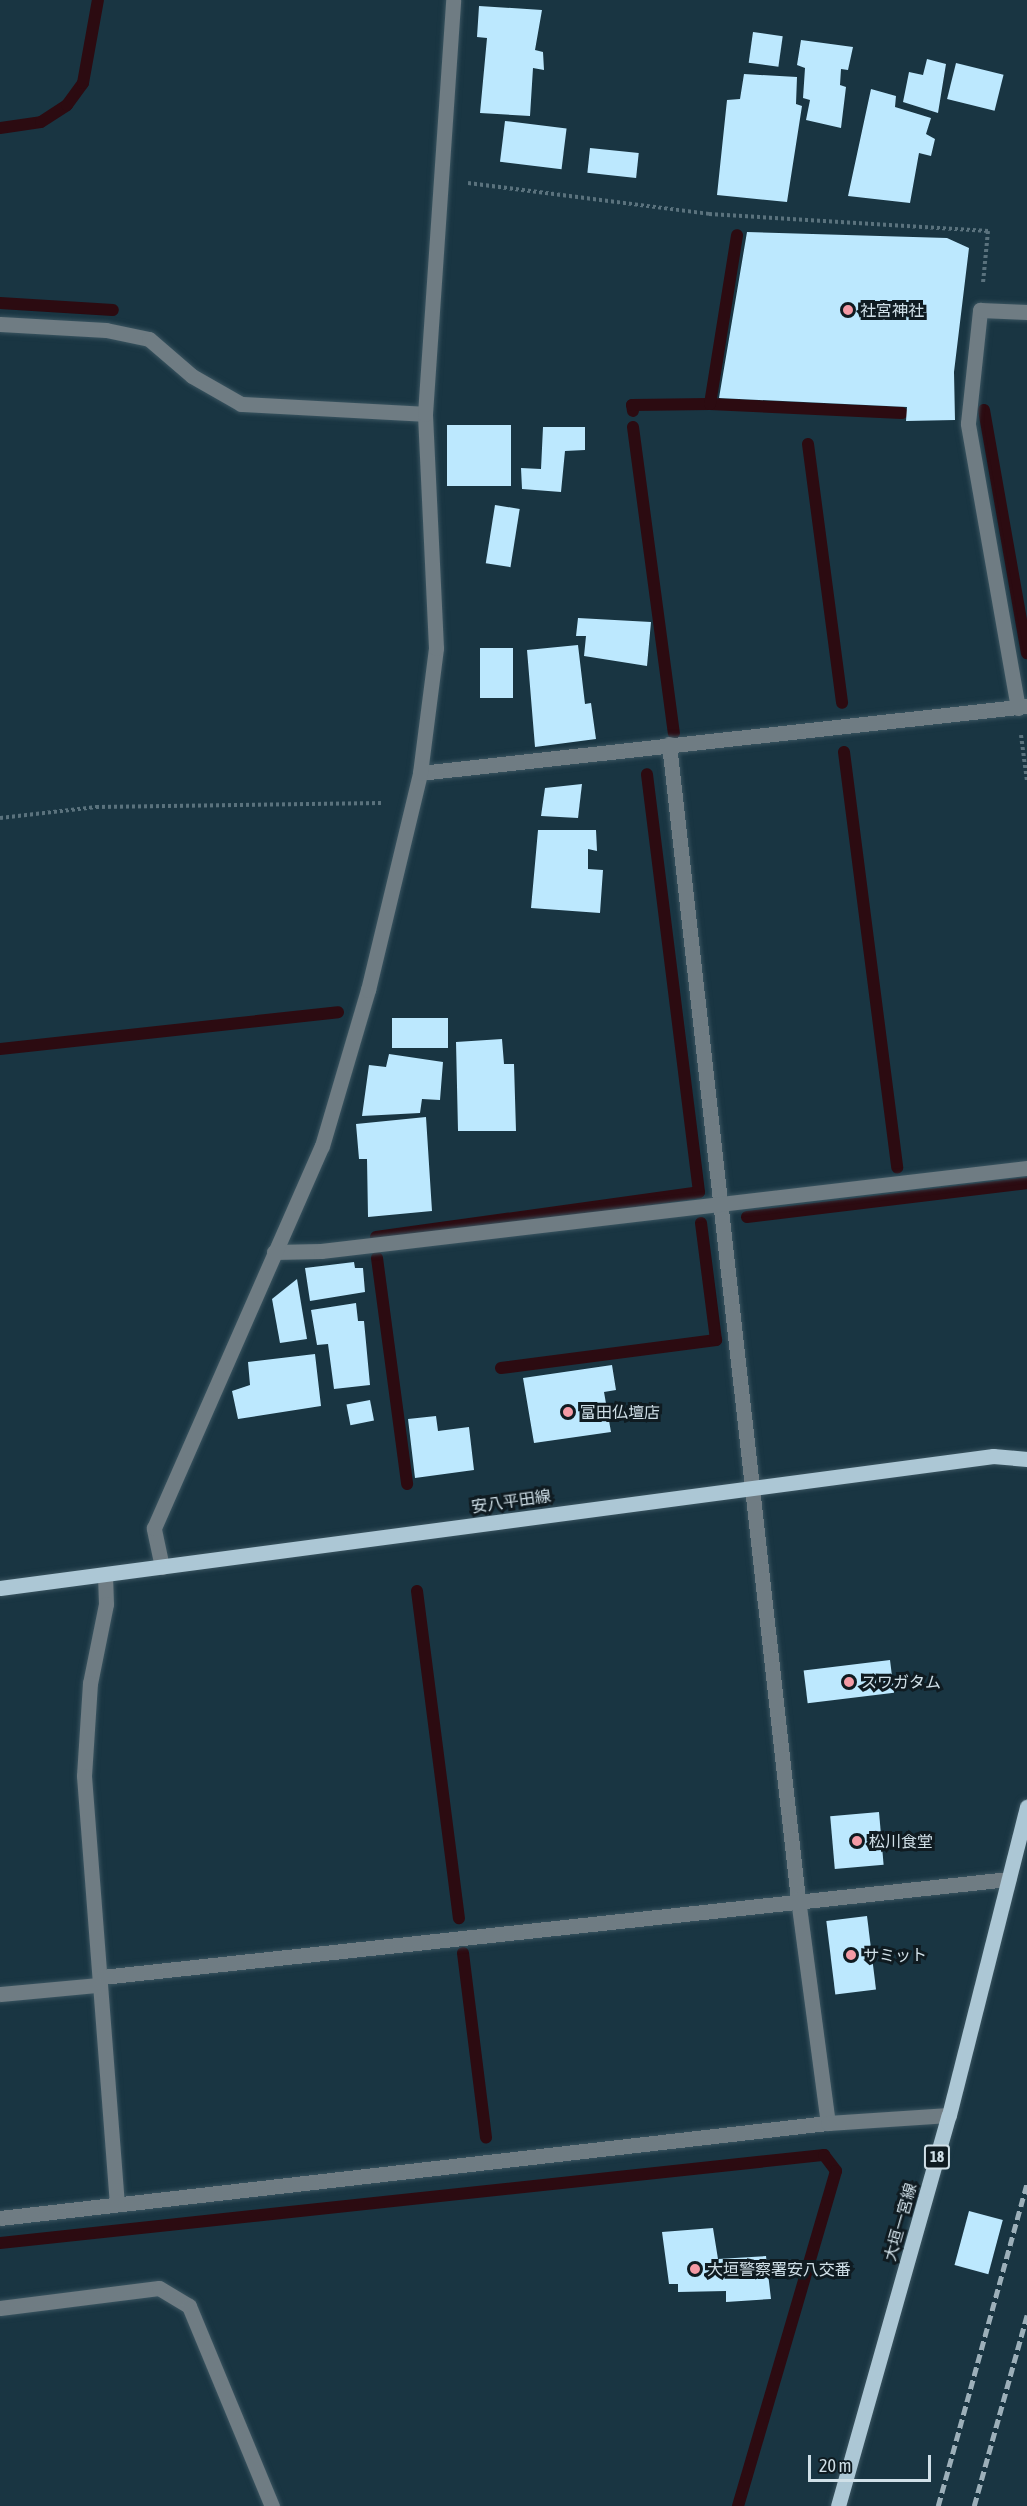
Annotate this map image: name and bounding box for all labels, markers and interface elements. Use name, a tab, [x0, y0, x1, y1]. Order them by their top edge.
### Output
place label: 社宮神社	[860, 300, 924, 320]
marker: 社宮神社	[841, 303, 855, 317]
place label: 富田仏壇店	[580, 1402, 660, 1422]
marker: 富田仏壇店	[561, 1405, 575, 1419]
street label: 安八平田線	[470, 1486, 552, 1516]
place label: スワガタム	[861, 1672, 941, 1692]
marker: スワガタム	[842, 1675, 856, 1689]
place label: 松川食堂	[869, 1831, 933, 1851]
marker: 松川食堂	[850, 1834, 864, 1848]
place label: サミット	[863, 1945, 927, 1965]
marker: サミット	[844, 1948, 858, 1962]
road number: 18	[924, 2145, 950, 2169]
street label: 大垣一宮線	[880, 2181, 920, 2263]
place label: 大垣警察署安八交番	[707, 2259, 851, 2279]
marker: 大垣警察署安八交番	[688, 2262, 702, 2276]
scale bar	[811, 2443, 934, 2481]
text: 20 m	[819, 2455, 851, 2476]

